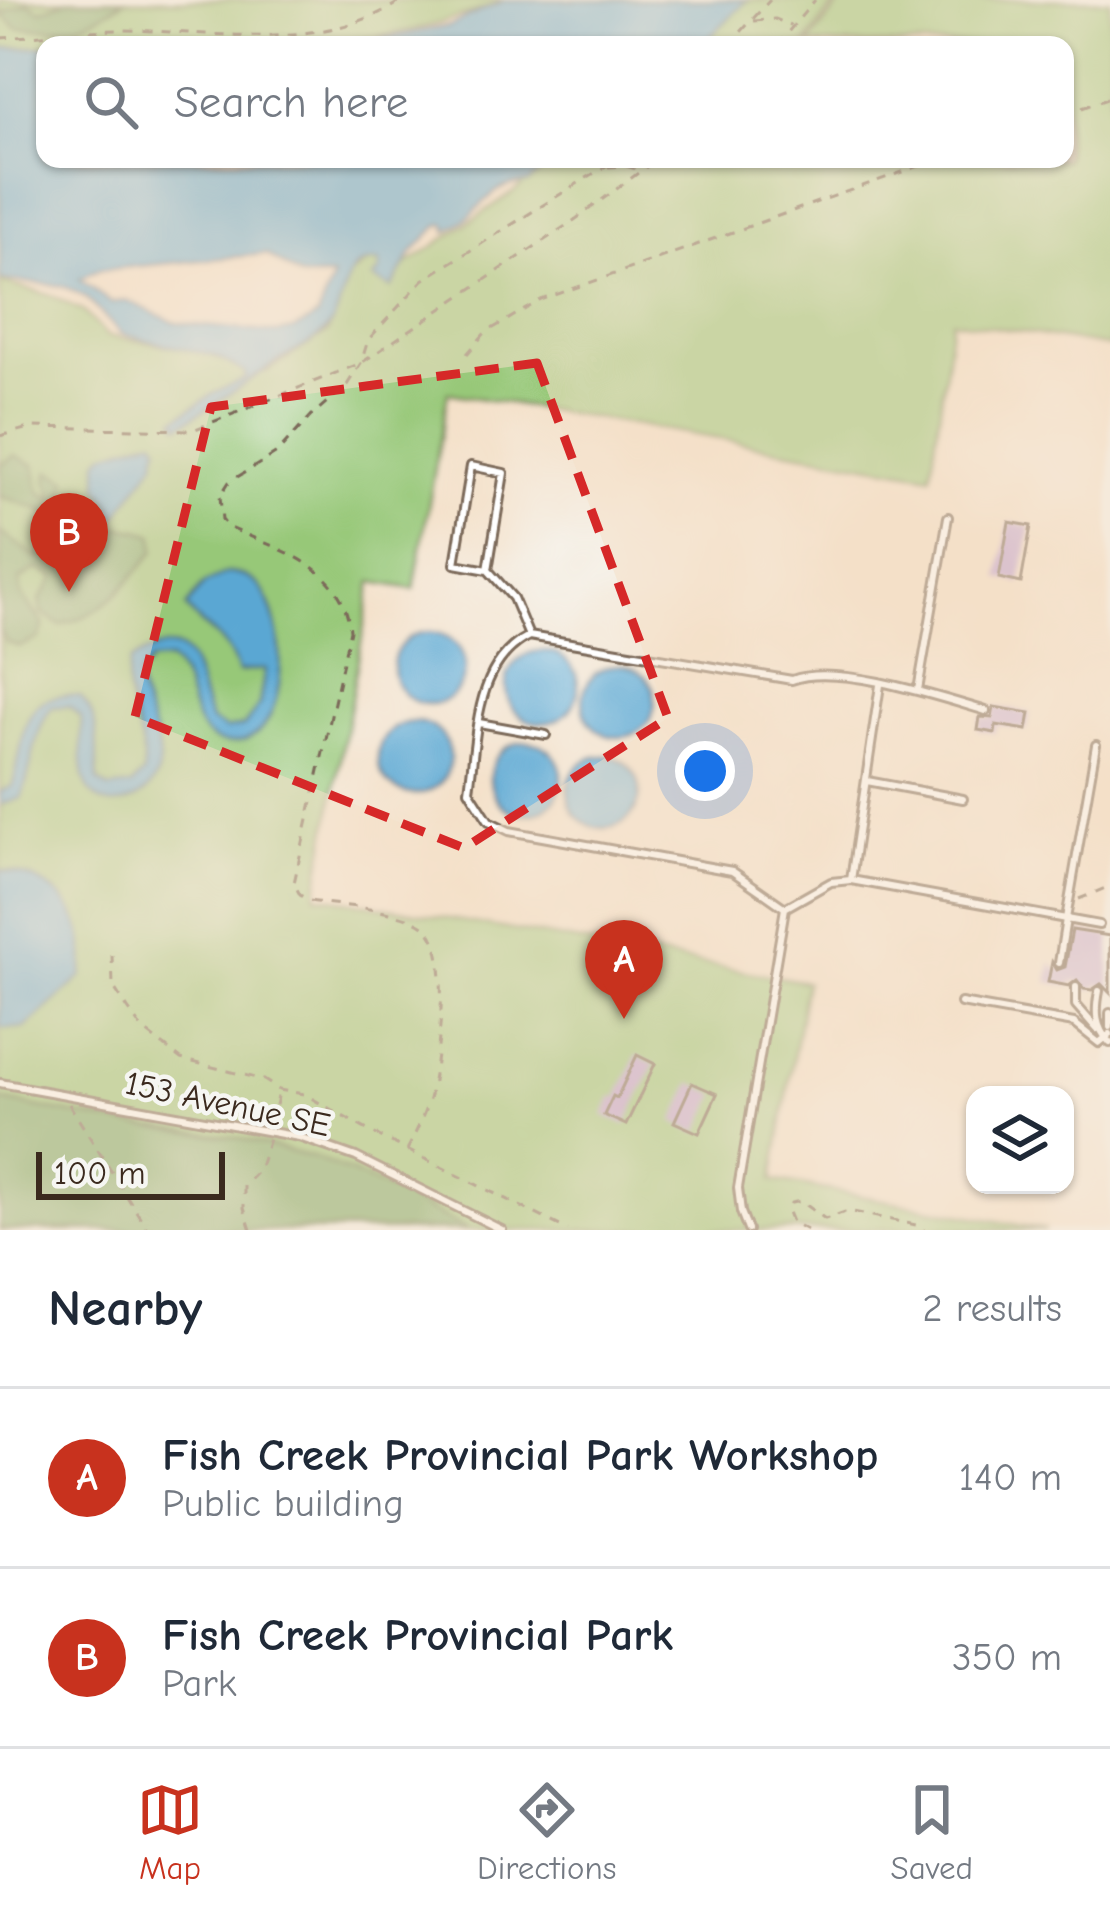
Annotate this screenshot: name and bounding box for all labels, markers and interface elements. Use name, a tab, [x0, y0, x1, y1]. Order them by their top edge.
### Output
search box	[36, 36, 1074, 168]
icon: search	[78, 69, 144, 135]
text: Search here	[174, 76, 408, 128]
pin: B	[30, 493, 108, 592]
your location	[675, 741, 735, 801]
pin: A	[585, 920, 663, 1019]
street label: 153 Avenue SE	[122, 1064, 334, 1144]
map controls	[966, 1086, 1074, 1194]
button: layers	[966, 1086, 1074, 1194]
scale bar	[36, 1146, 225, 1199]
text: 100 m	[54, 1154, 146, 1192]
text: Nearby	[48, 1279, 202, 1338]
text: 2 results	[922, 1286, 1062, 1331]
text: Fish Creek Provincial Park Workshop	[162, 1429, 879, 1481]
text: A	[76, 1455, 98, 1500]
text: 140 m	[959, 1455, 1062, 1500]
text: Public building	[162, 1481, 404, 1526]
text: Fish Creek Provincial Park	[162, 1609, 673, 1661]
text: B	[75, 1635, 99, 1680]
text: 350 m	[952, 1635, 1062, 1680]
text: Park	[162, 1661, 237, 1706]
tab: Map	[137, 1777, 203, 1887]
tab: Directions	[477, 1777, 617, 1887]
tab: Saved	[891, 1777, 973, 1887]

